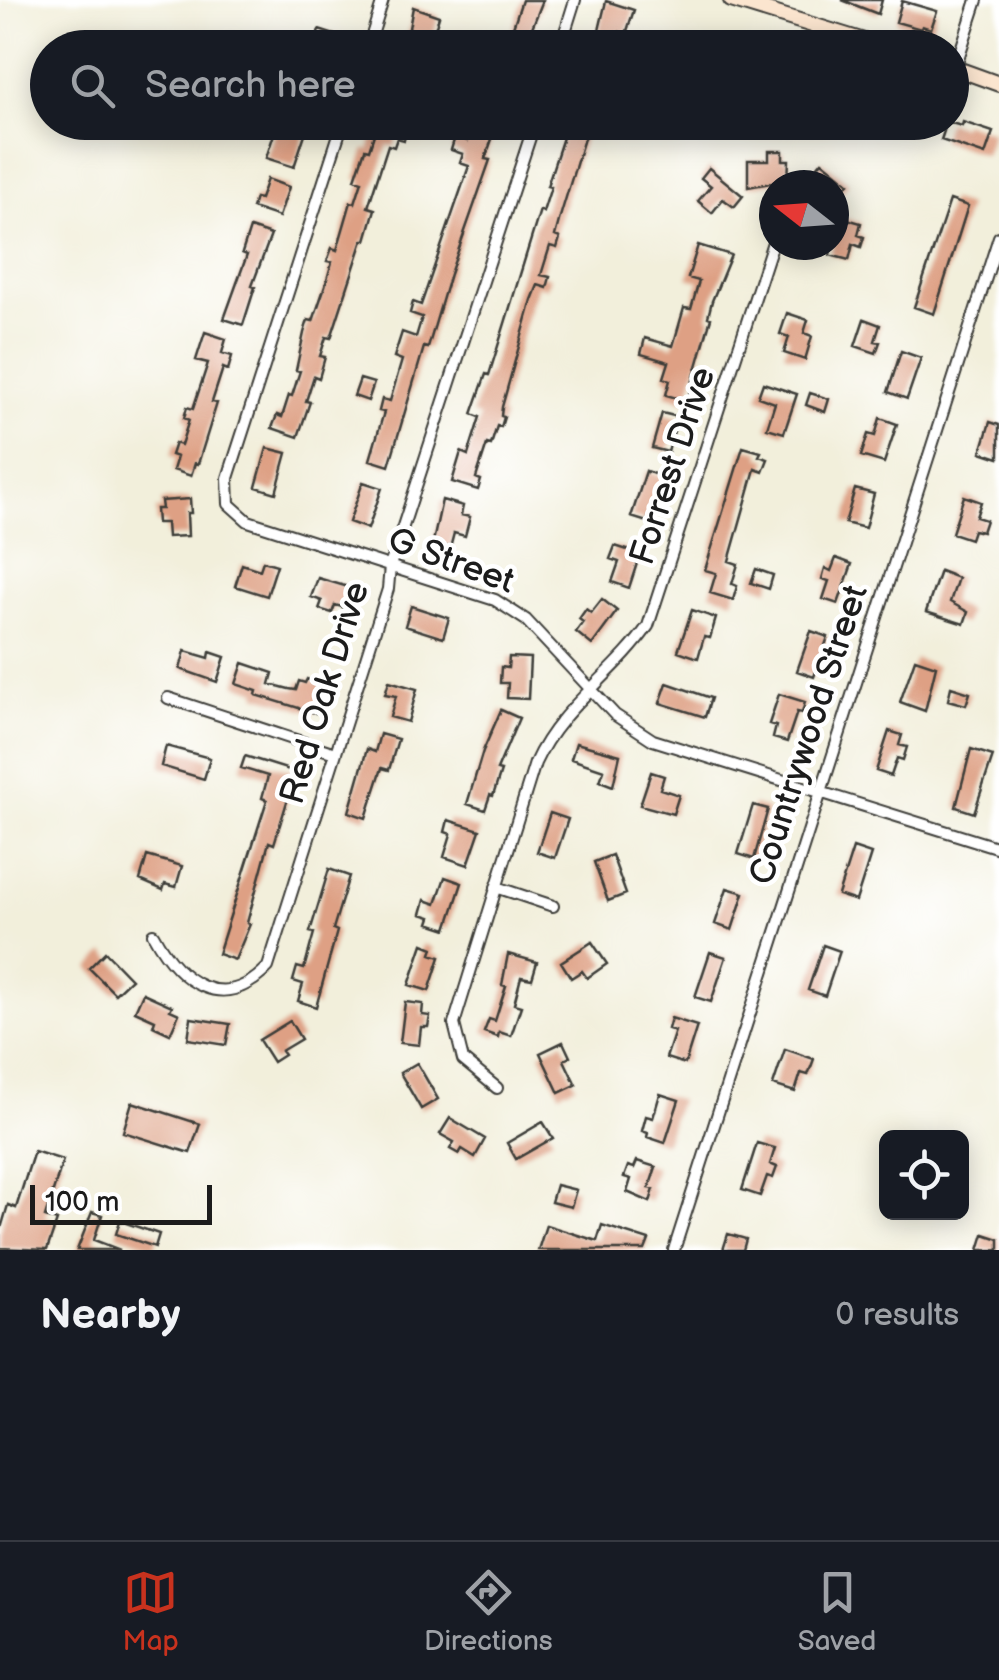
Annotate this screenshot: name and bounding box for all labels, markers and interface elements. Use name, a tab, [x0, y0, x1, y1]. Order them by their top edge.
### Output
search box	[30, 30, 969, 140]
icon: search	[65, 58, 120, 113]
text: Search here	[145, 63, 356, 108]
north arrow	[759, 170, 849, 260]
street label: Forrest Drive	[621, 362, 725, 570]
street label: G Street	[382, 518, 520, 604]
street label: Red Oak Drive	[271, 577, 379, 809]
street label: Countrywood Street	[740, 580, 878, 890]
map controls	[879, 1130, 969, 1220]
button: locate	[879, 1130, 969, 1220]
scale bar	[30, 1180, 212, 1224]
text: 100 m	[45, 1186, 119, 1219]
text: Nearby	[40, 1290, 180, 1341]
text: 0 results	[836, 1296, 959, 1335]
tab: Map	[123, 1565, 179, 1658]
tab: Directions	[424, 1565, 553, 1658]
tab: Saved	[798, 1565, 876, 1658]

